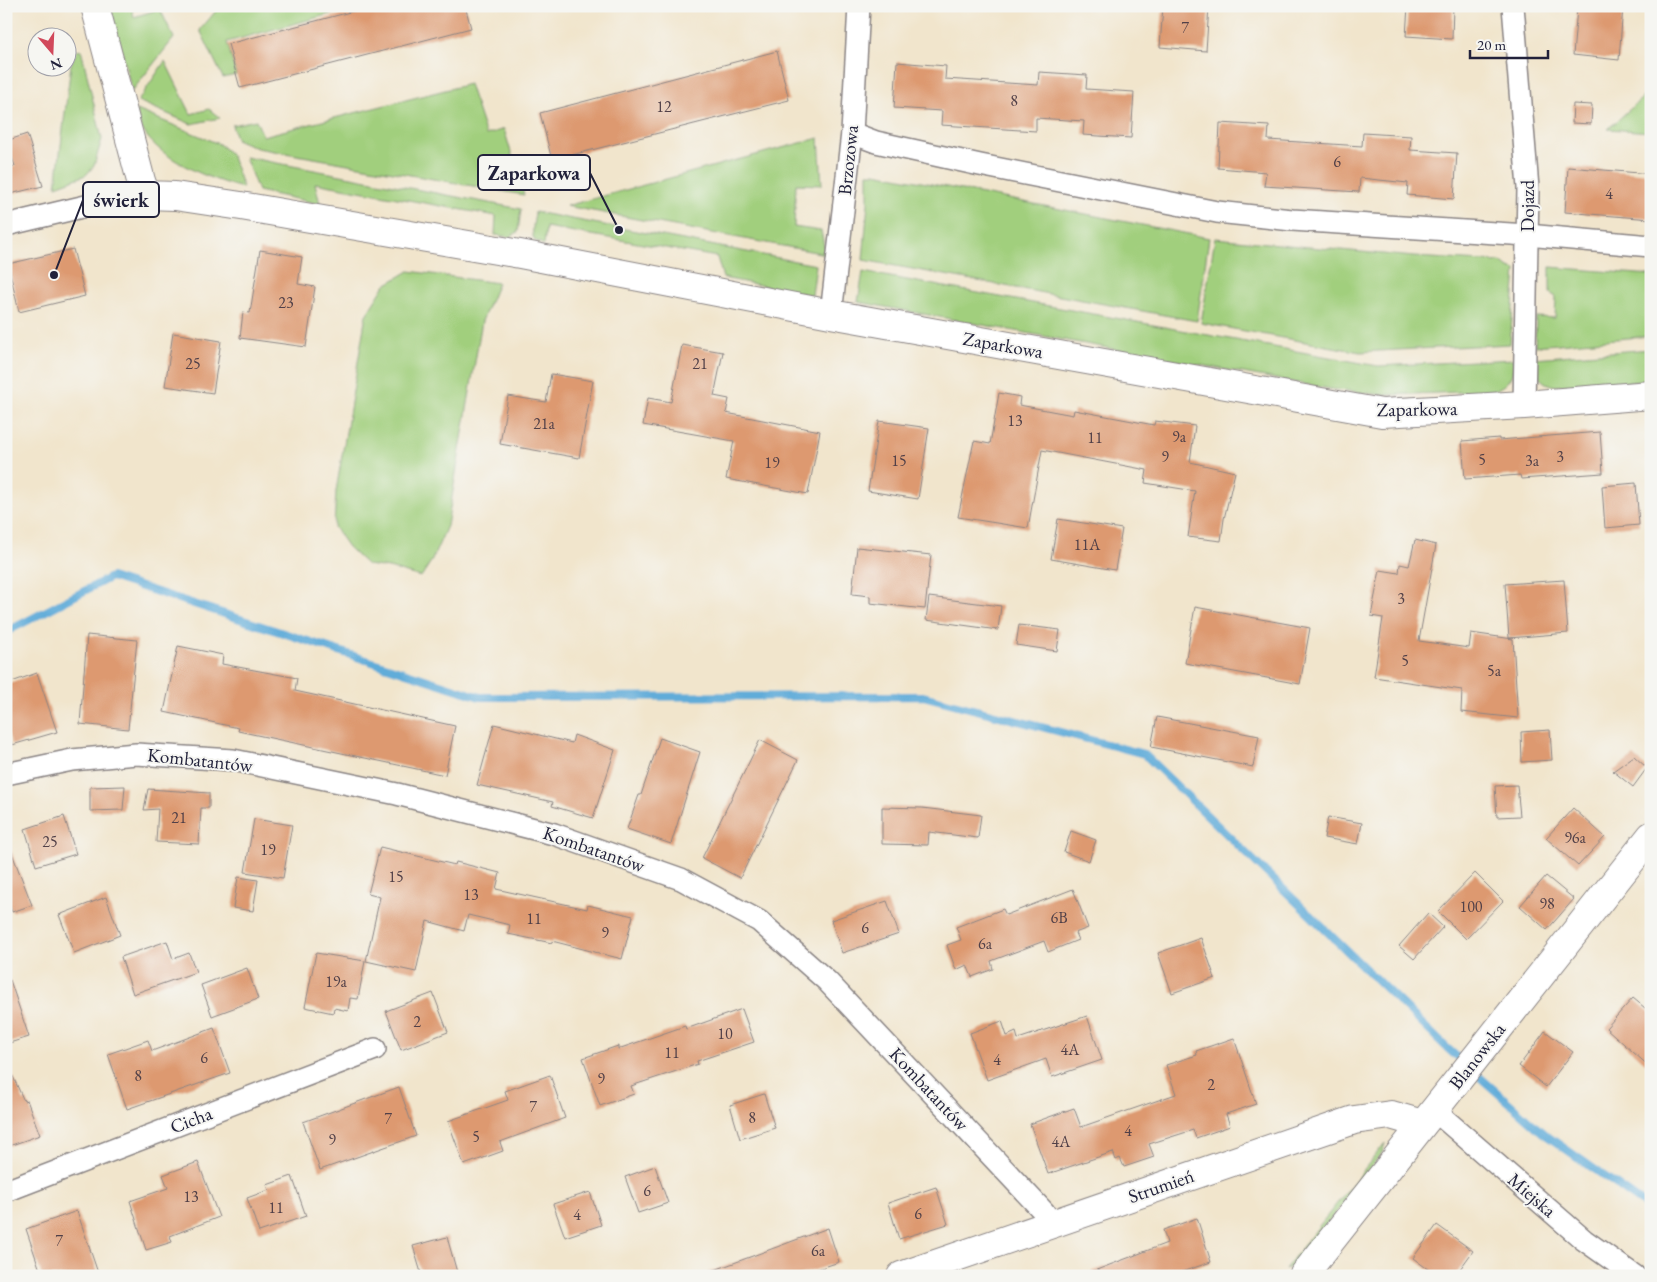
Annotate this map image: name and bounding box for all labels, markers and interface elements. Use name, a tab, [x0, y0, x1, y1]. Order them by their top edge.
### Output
house number: 7	[1181, 17, 1189, 38]
north arrow	[28, 28, 78, 78]
scale bar	[1470, 28, 1547, 60]
text: 20 m	[1477, 35, 1506, 54]
text: N	[47, 54, 65, 75]
house number: 8	[1010, 90, 1018, 111]
house number: 12	[656, 96, 672, 117]
street label: Brzozowa	[832, 123, 864, 196]
house number: 6	[1333, 151, 1341, 172]
callout: Zaparkowa	[478, 155, 590, 190]
text: Zaparkowa	[488, 160, 580, 186]
street label: Dojazd	[1515, 180, 1540, 232]
callout: świerk	[83, 182, 159, 217]
house number: 4	[1605, 183, 1613, 204]
text: świerk	[93, 187, 150, 213]
house number: 23	[278, 292, 294, 313]
street label: Zaparkowa	[961, 326, 1045, 364]
house number: 25	[185, 353, 201, 374]
house number: 21	[692, 353, 708, 374]
street label: Zaparkowa	[1376, 396, 1458, 422]
house number: 13	[1007, 410, 1023, 431]
house number: 21a	[533, 413, 555, 434]
house number: 9a	[1172, 426, 1187, 447]
house number: 11	[1087, 427, 1103, 448]
house number: 9	[1161, 446, 1169, 467]
house number: 3	[1556, 446, 1564, 467]
house number: 5	[1478, 449, 1486, 470]
house number: 15	[891, 450, 907, 471]
house number: 3a	[1525, 450, 1540, 471]
house number: 19	[764, 452, 780, 473]
house number: 11A	[1074, 534, 1101, 555]
house number: 3	[1397, 588, 1405, 609]
house number: 5	[1401, 650, 1409, 671]
house number: 5a	[1487, 660, 1502, 681]
street label: Kombatantów	[146, 742, 255, 778]
house number: 21	[171, 807, 187, 828]
street label: Kombatantów	[540, 820, 649, 878]
house number: 96a	[1564, 827, 1586, 848]
house number: 25	[42, 831, 58, 852]
house number: 19	[260, 839, 276, 860]
house number: 15	[388, 866, 404, 887]
house number: 13	[463, 884, 479, 905]
house number: 98	[1539, 893, 1555, 914]
house number: 100	[1459, 896, 1483, 917]
house number: 6B	[1050, 907, 1068, 928]
house number: 11	[526, 908, 542, 929]
house number: 6	[861, 917, 869, 938]
house number: 9	[601, 922, 609, 943]
house number: 6a	[978, 933, 993, 954]
house number: 19a	[325, 971, 347, 992]
house number: 2	[413, 1011, 421, 1032]
street label: Blanowska	[1443, 1017, 1511, 1094]
house number: 10	[717, 1023, 733, 1044]
house number: 4A	[1061, 1039, 1080, 1060]
house number: 11	[664, 1042, 680, 1063]
street label: Kombatantów	[884, 1042, 975, 1137]
house number: 6	[200, 1047, 208, 1068]
house number: 4	[993, 1049, 1001, 1070]
house number: 8	[134, 1065, 142, 1086]
house number: 9	[597, 1068, 605, 1089]
house number: 2	[1207, 1074, 1215, 1095]
house number: 7	[529, 1096, 537, 1117]
street label: Cicha	[166, 1100, 216, 1139]
house number: 8	[748, 1107, 756, 1128]
house number: 7	[384, 1108, 392, 1129]
house number: 4	[1124, 1120, 1132, 1141]
house number: 5	[472, 1126, 480, 1147]
house number: 9	[328, 1129, 336, 1150]
house number: 4A	[1052, 1131, 1071, 1152]
street label: Strumień	[1125, 1163, 1197, 1209]
street label: Miejska	[1503, 1167, 1562, 1223]
house number: 6	[643, 1180, 651, 1201]
house number: 13	[183, 1186, 199, 1207]
house number: 11	[268, 1197, 284, 1218]
house number: 6	[914, 1203, 922, 1224]
house number: 4	[573, 1204, 581, 1225]
house number: 7	[55, 1230, 63, 1251]
house number: 6a	[811, 1240, 826, 1261]

